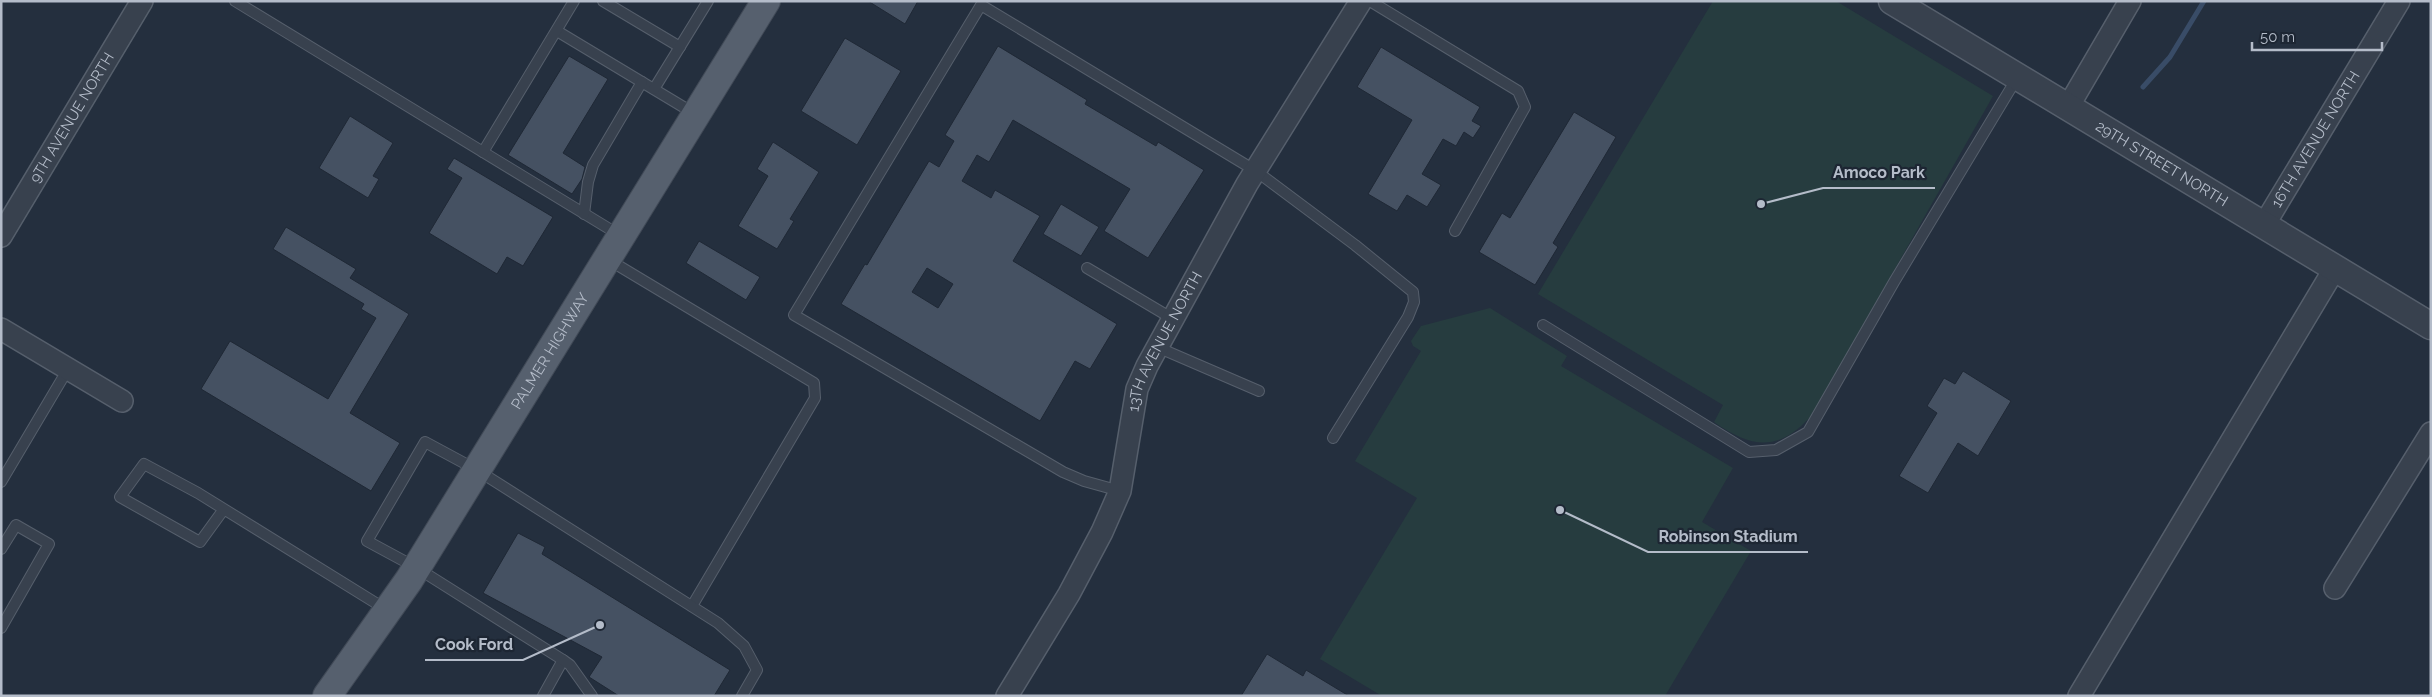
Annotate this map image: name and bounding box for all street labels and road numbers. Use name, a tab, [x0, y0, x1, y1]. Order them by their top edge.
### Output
street label: 9TH AVENUE NORTH	[26, 49, 118, 186]
street label: 16TH AVENUE NORTH	[2268, 68, 2364, 211]
street label: 29TH STREET NORTH	[2092, 117, 2231, 210]
street label: 13TH AVENUE NORTH	[1124, 269, 1206, 413]
street label: PALMER HIGHWAY	[507, 289, 593, 413]

